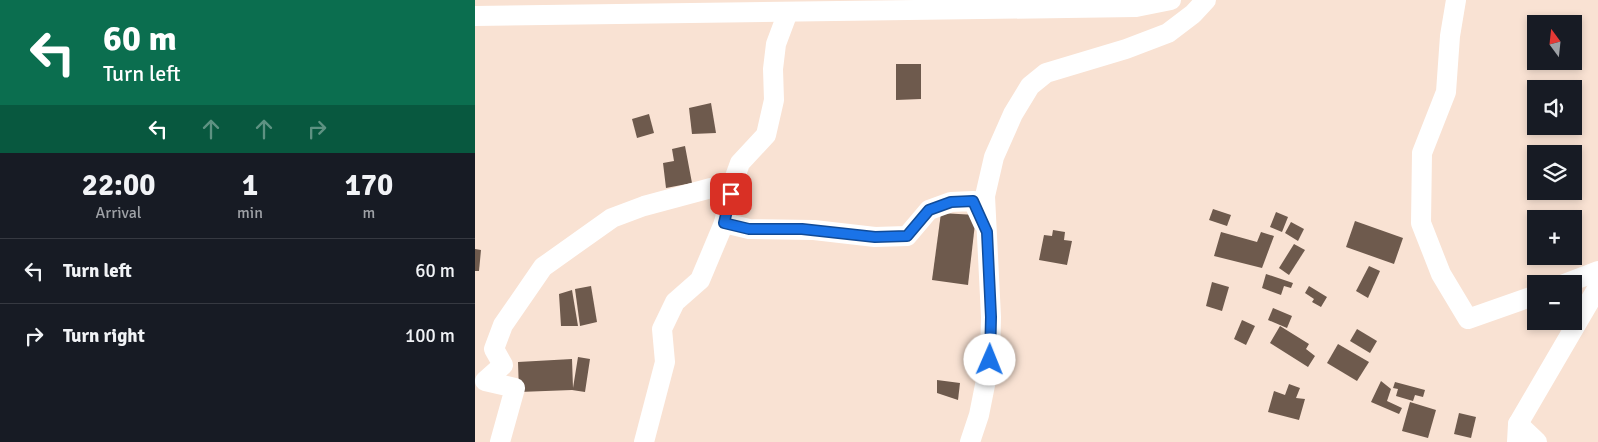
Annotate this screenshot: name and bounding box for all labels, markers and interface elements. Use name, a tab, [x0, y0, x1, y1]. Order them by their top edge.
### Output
north arrow	[1527, 15, 1583, 70]
map controls	[1527, 15, 1582, 330]
text: 60 m	[103, 17, 177, 60]
icon: left	[20, 20, 85, 85]
text: Turn left	[103, 60, 181, 87]
button: sound	[1527, 80, 1582, 135]
icon: left	[144, 115, 172, 143]
icon: ahead	[197, 115, 225, 143]
icon: ahead	[250, 115, 278, 143]
icon: right	[303, 115, 331, 143]
button: layers	[1527, 145, 1582, 200]
text: 22:00	[82, 167, 155, 204]
text: 1	[242, 167, 258, 204]
text: 170	[345, 167, 393, 204]
pin	[710, 173, 752, 215]
icon: arrive	[717, 180, 745, 208]
text: Arrival	[95, 203, 142, 223]
text: min	[237, 203, 263, 223]
text: m	[363, 203, 375, 223]
button: +	[1527, 210, 1582, 265]
icon: left	[20, 257, 48, 285]
text: Turn left	[63, 259, 132, 283]
text: 60 m	[415, 259, 455, 283]
button: −	[1527, 275, 1582, 330]
icon: right	[20, 322, 48, 350]
text: Turn right	[63, 324, 145, 348]
text: 100 m	[405, 324, 455, 348]
position arrow	[963, 333, 1015, 385]

